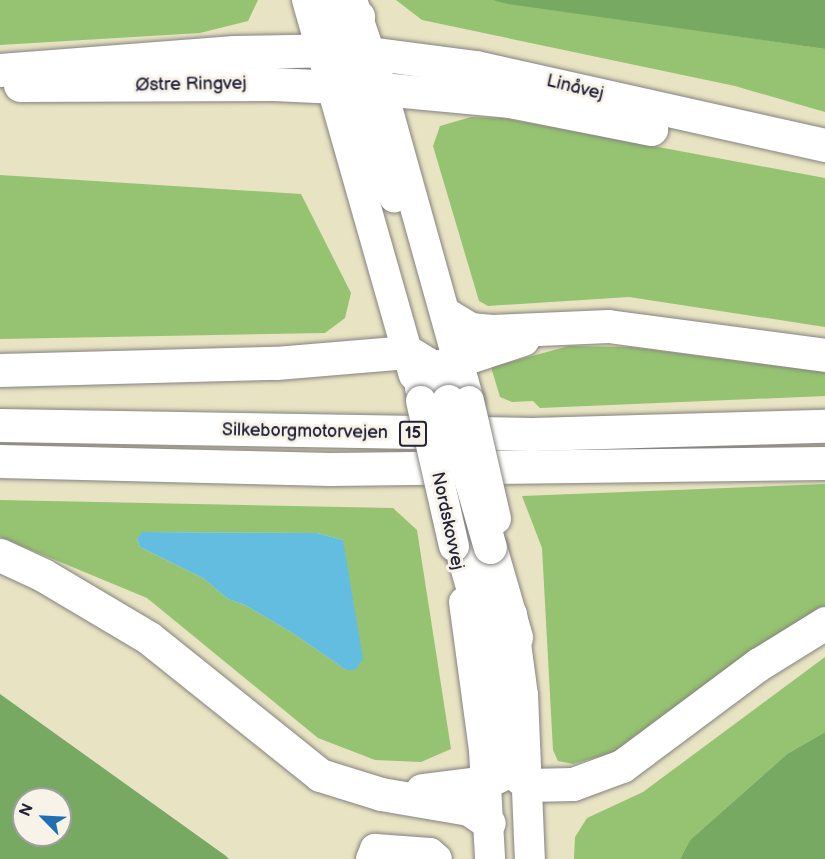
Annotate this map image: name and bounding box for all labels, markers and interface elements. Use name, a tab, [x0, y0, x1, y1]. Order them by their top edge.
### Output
street label: Linåvej	[544, 70, 606, 106]
street label: Østre Ringvej	[135, 73, 247, 97]
street label: Silkeborgmotorvejen	[222, 420, 388, 444]
road number: 15	[398, 421, 428, 447]
street label: Nordskovvej	[426, 470, 468, 572]
north arrow	[12, 787, 72, 847]
text: N	[16, 801, 38, 820]

